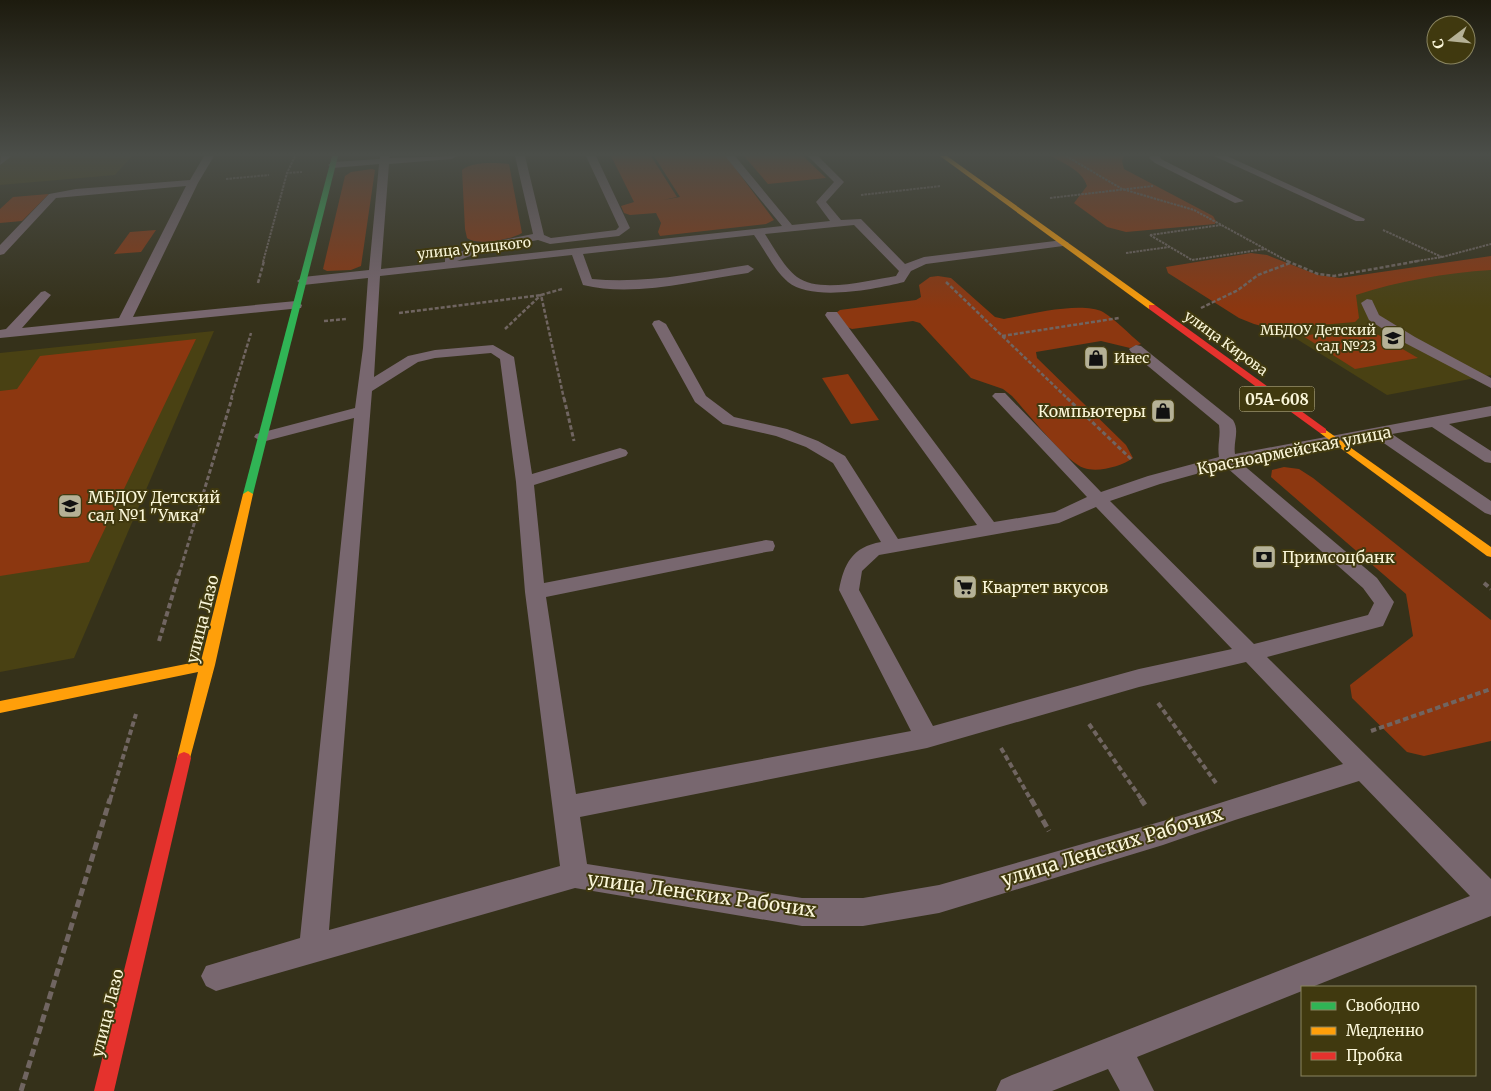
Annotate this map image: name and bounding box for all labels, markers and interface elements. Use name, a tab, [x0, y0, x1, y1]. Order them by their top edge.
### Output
north arrow	[1426, 15, 1476, 65]
text: С	[1429, 37, 1448, 51]
street label: улица Урицкого	[416, 233, 532, 263]
street label: улица Кирова	[1181, 307, 1272, 380]
place label: МБДОУ Детский сад №23	[1260, 321, 1376, 355]
school or university icon: МБДОУ Детский сад №23	[1380, 325, 1406, 351]
shop icon: Инес	[1083, 345, 1109, 371]
place label: Инес	[1114, 349, 1149, 367]
road number: 05А-608	[1240, 386, 1314, 412]
shop icon: Компьютеры	[1150, 398, 1176, 424]
place label: Компьютеры	[1038, 401, 1146, 421]
street label: Красноармейская улица	[1195, 421, 1393, 479]
place label: МБДОУ Детский сад №1 "Умка"	[88, 487, 220, 525]
school or university icon: МБДОУ Детский сад №1 "Умка"	[57, 493, 83, 519]
bank icon: Примсоцбанк	[1251, 544, 1277, 570]
place label: Примсоцбанк	[1282, 547, 1395, 567]
street label: улица Лазо	[181, 573, 223, 665]
supermarket icon: Квартет вкусов	[952, 574, 978, 600]
place label: Квартет вкусов	[982, 577, 1108, 597]
street label: улица Ленских Рабочих	[998, 801, 1226, 891]
street label: улица Ленских Рабочих	[586, 866, 819, 922]
street label: улица Лазо	[86, 967, 128, 1059]
legend	[1301, 986, 1476, 1076]
text: Свободно	[1346, 996, 1420, 1015]
text: Медленно	[1346, 1021, 1424, 1040]
text: Пробка	[1346, 1046, 1403, 1065]

